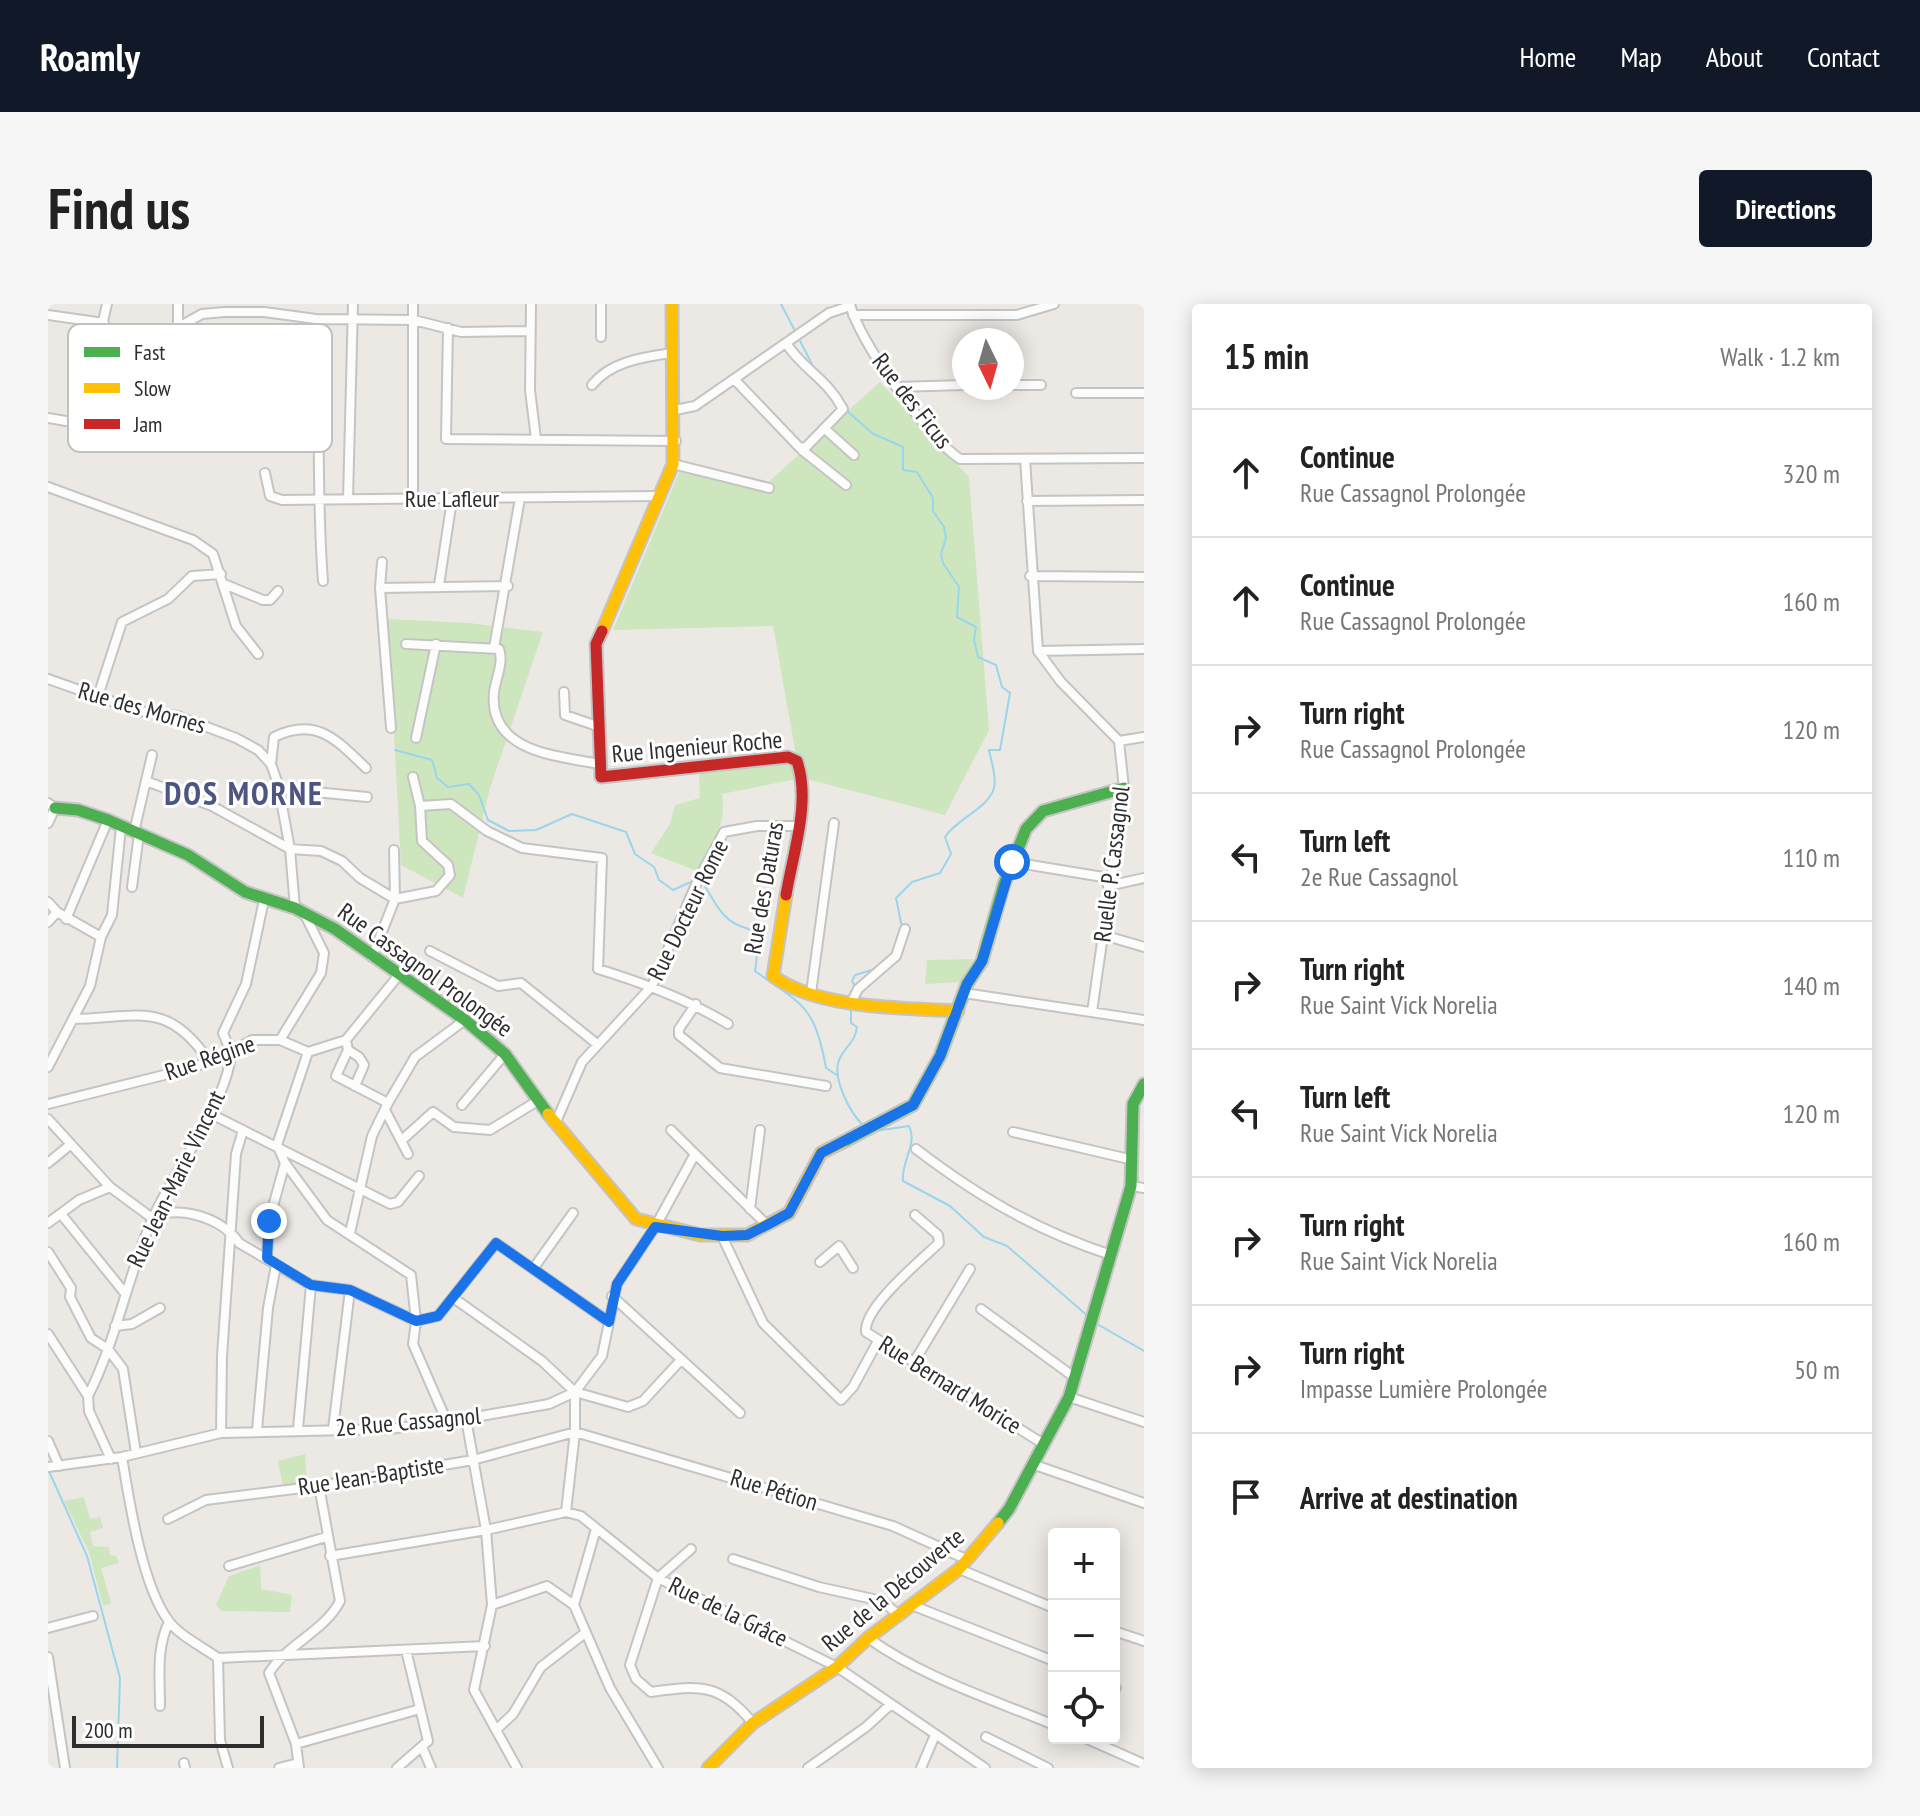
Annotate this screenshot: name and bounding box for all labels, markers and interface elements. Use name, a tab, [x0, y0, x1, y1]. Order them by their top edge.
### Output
text: Roamly	[40, 32, 140, 81]
text: Home	[1520, 38, 1576, 75]
text: Map	[1620, 38, 1662, 75]
text: About	[1706, 38, 1763, 75]
text: Contact	[1807, 38, 1880, 75]
button: Directions	[1699, 170, 1872, 247]
text: Find us	[48, 172, 190, 244]
legend	[68, 324, 332, 452]
north arrow	[952, 328, 1024, 400]
text: 15 min	[1224, 334, 1309, 378]
text: Fast	[134, 338, 165, 366]
text: Walk · 1.2 km	[1720, 340, 1840, 373]
street label: Rue des Ficus	[866, 347, 959, 455]
text: Slow	[134, 374, 171, 402]
text: Jam	[133, 410, 162, 438]
text: Continue	[1300, 437, 1395, 476]
icon: ahead	[1224, 451, 1268, 495]
text: 320 m	[1782, 457, 1840, 490]
text: Rue Cassagnol Prolongée	[1300, 476, 1526, 509]
street label: Rue Lafleur	[405, 483, 500, 514]
text: Continue	[1300, 565, 1395, 604]
icon: ahead	[1224, 579, 1268, 623]
text: 160 m	[1782, 585, 1840, 618]
text: Rue Cassagnol Prolongée	[1300, 604, 1526, 637]
street label: Rue des Mornes	[75, 675, 209, 741]
text: Turn right	[1300, 693, 1404, 732]
icon: right	[1224, 707, 1268, 751]
text: 120 m	[1782, 713, 1840, 746]
street label: Rue Ingenieur Roche	[610, 724, 784, 769]
text: Rue Cassagnol Prolongée	[1300, 732, 1526, 765]
district label: DOS MORNE	[164, 772, 324, 814]
street label: Ruelle P. Cassagnol	[1087, 784, 1137, 944]
street label: Rue des Daturas	[737, 819, 790, 957]
text: Turn left	[1300, 821, 1390, 860]
street label: Rue Docteur Rome	[640, 834, 735, 985]
icon: left	[1224, 835, 1268, 879]
text: 110 m	[1782, 841, 1840, 874]
route start	[994, 844, 1030, 880]
text: 2e Rue Cassagnol	[1300, 860, 1458, 893]
street label: Rue Cassagnol Prolongée	[332, 896, 519, 1043]
text: Turn right	[1300, 949, 1404, 988]
icon: right	[1224, 963, 1268, 1007]
text: 140 m	[1782, 969, 1840, 1002]
text: Rue Saint Vick Norelia	[1300, 988, 1498, 1021]
street label: Rue Régine	[161, 1028, 259, 1087]
text: Turn left	[1300, 1077, 1390, 1116]
street label: Rue Jean-Marie Vincent	[119, 1085, 232, 1272]
icon: left	[1224, 1091, 1268, 1135]
text: 120 m	[1782, 1097, 1840, 1130]
text: Rue Saint Vick Norelia	[1300, 1116, 1498, 1149]
route end	[251, 1203, 287, 1239]
text: Turn right	[1300, 1205, 1404, 1244]
icon: right	[1224, 1219, 1268, 1263]
text: 160 m	[1782, 1225, 1840, 1258]
text: Rue Saint Vick Norelia	[1300, 1244, 1498, 1277]
street label: Rue Bernard Morice	[873, 1328, 1027, 1441]
text: Turn right	[1300, 1333, 1404, 1372]
icon: right	[1224, 1347, 1268, 1391]
text: 50 m	[1794, 1353, 1840, 1386]
text: Impasse Lumière Prolongée	[1300, 1372, 1548, 1405]
street label: 2e Rue Cassagnol	[334, 1400, 482, 1443]
street label: Rue Jean-Baptiste	[296, 1449, 446, 1502]
street label: Rue Pétion	[727, 1462, 822, 1517]
icon: arrive	[1224, 1475, 1268, 1519]
text: Arrive at destination	[1300, 1478, 1518, 1517]
street label: Rue de la Découverte	[815, 1521, 970, 1658]
map controls	[1048, 1528, 1120, 1744]
button: +	[1048, 1528, 1120, 1600]
street label: Rue de la Grâce	[664, 1569, 793, 1654]
button: −	[1048, 1600, 1120, 1672]
button: locate	[1048, 1672, 1120, 1744]
scale bar	[72, 1712, 264, 1748]
text: 200 m	[84, 1716, 133, 1744]

